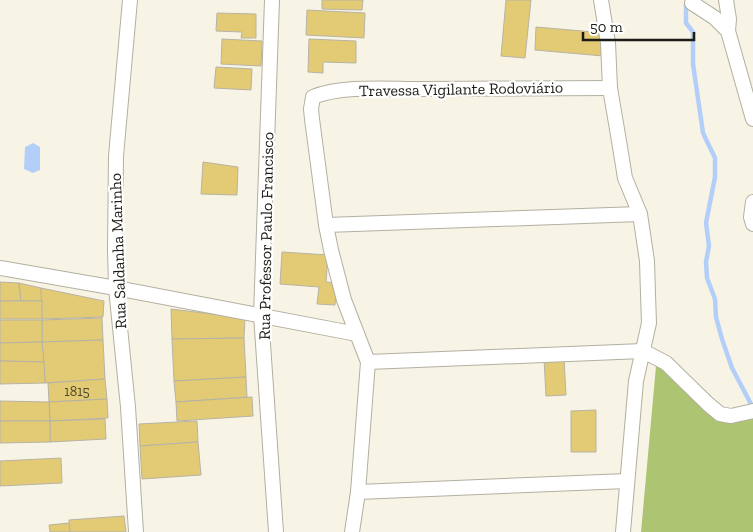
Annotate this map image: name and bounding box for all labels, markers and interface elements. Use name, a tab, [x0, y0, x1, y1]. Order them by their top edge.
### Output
scale bar	[583, 10, 694, 42]
text: 50 m	[590, 18, 623, 36]
street label: Travessa Vigilante Rodoviário	[359, 78, 563, 100]
street label: Rua Professor Paulo Francisco	[255, 132, 277, 340]
street label: Rua Saldanha Marinho	[106, 173, 130, 329]
house number: 1815	[64, 383, 90, 400]

